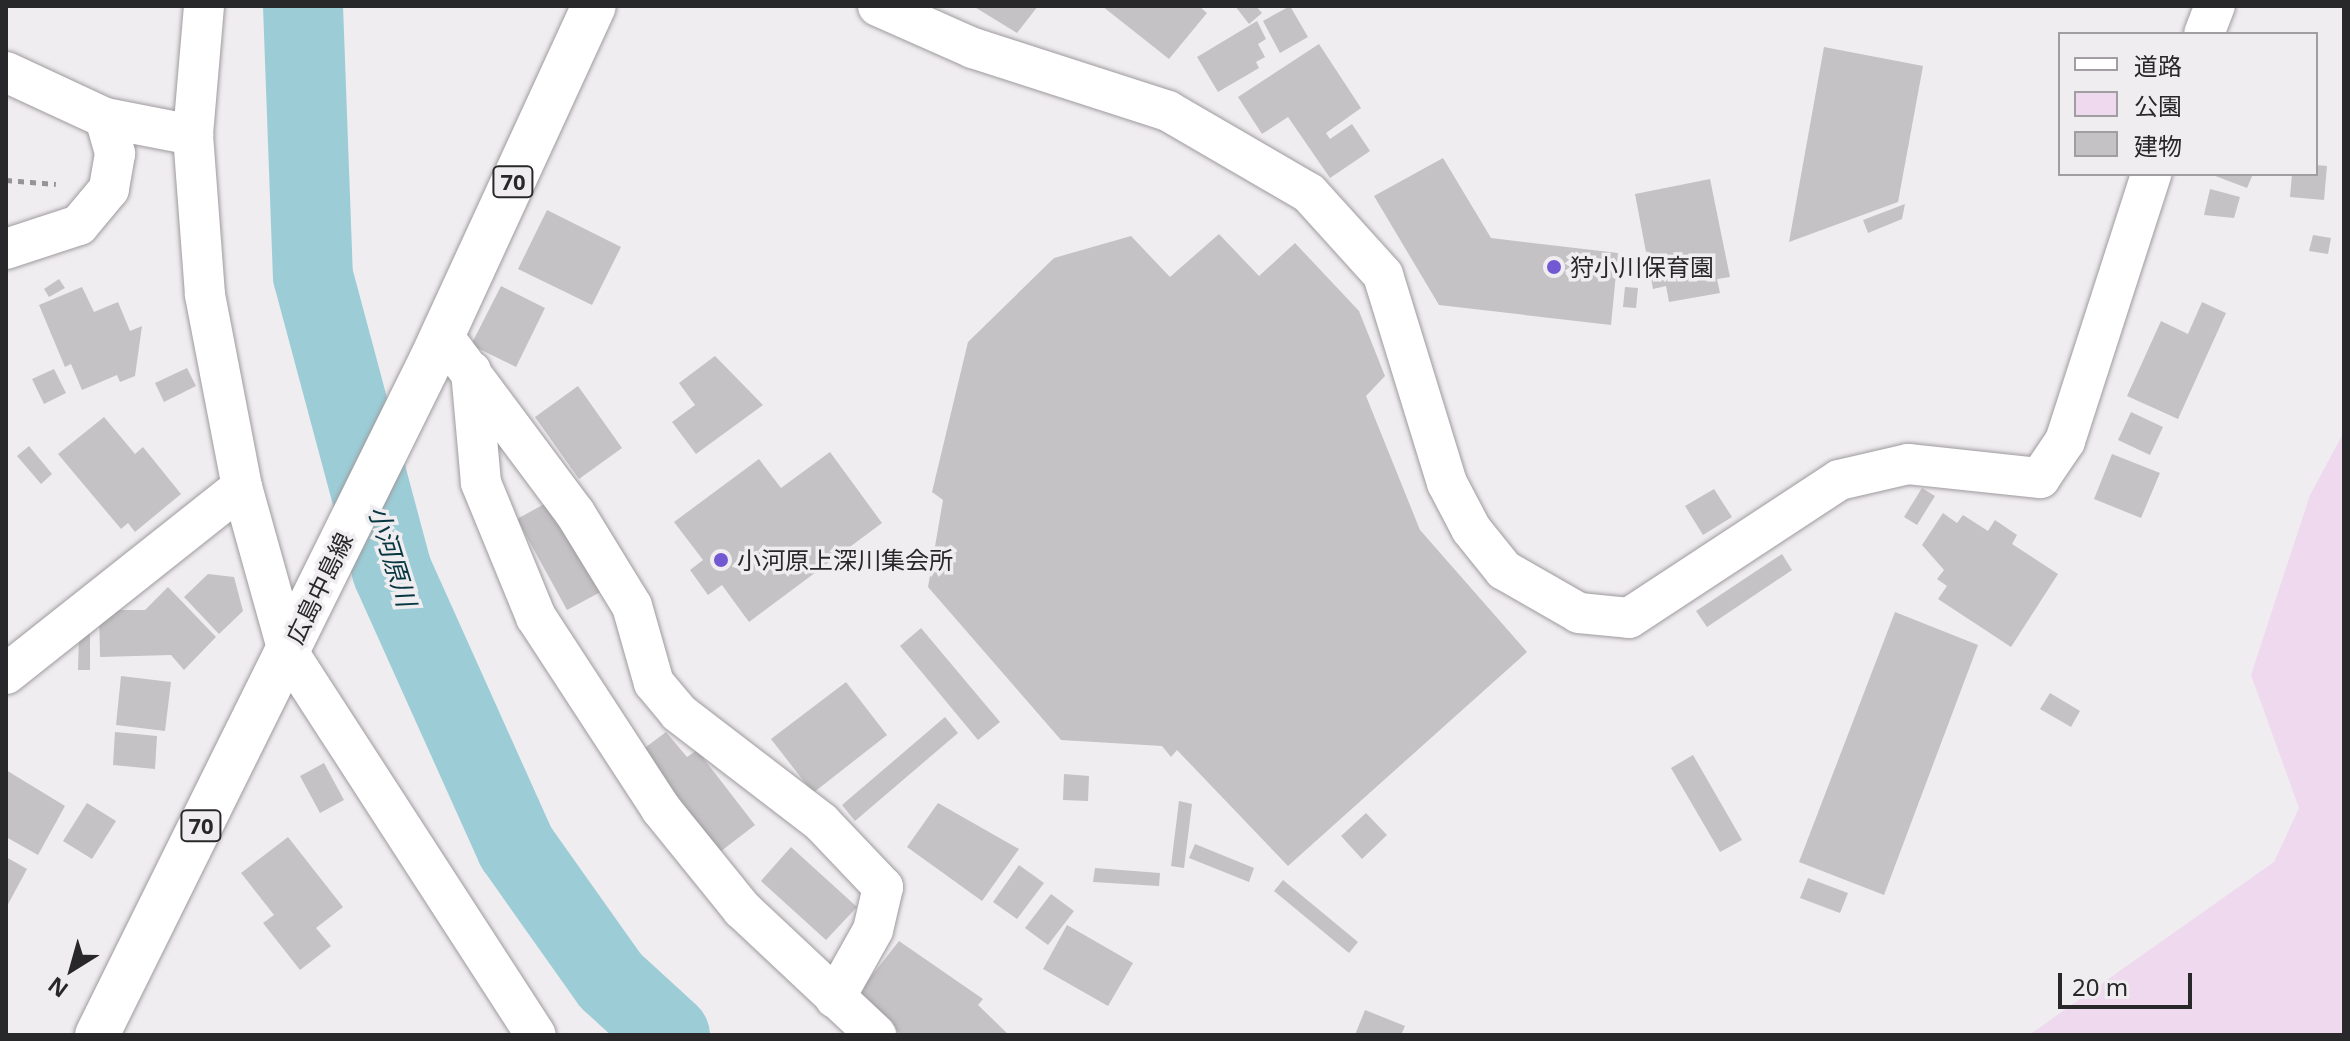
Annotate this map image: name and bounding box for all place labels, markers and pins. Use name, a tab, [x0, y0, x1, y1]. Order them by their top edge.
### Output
place label: 狩小川保育園	[1570, 253, 1714, 281]
marker: 狩小川保育園	[1545, 258, 1563, 276]
place label: 小河原上深川集会所	[737, 546, 953, 574]
marker: 小河原上深川集会所	[712, 551, 730, 569]

